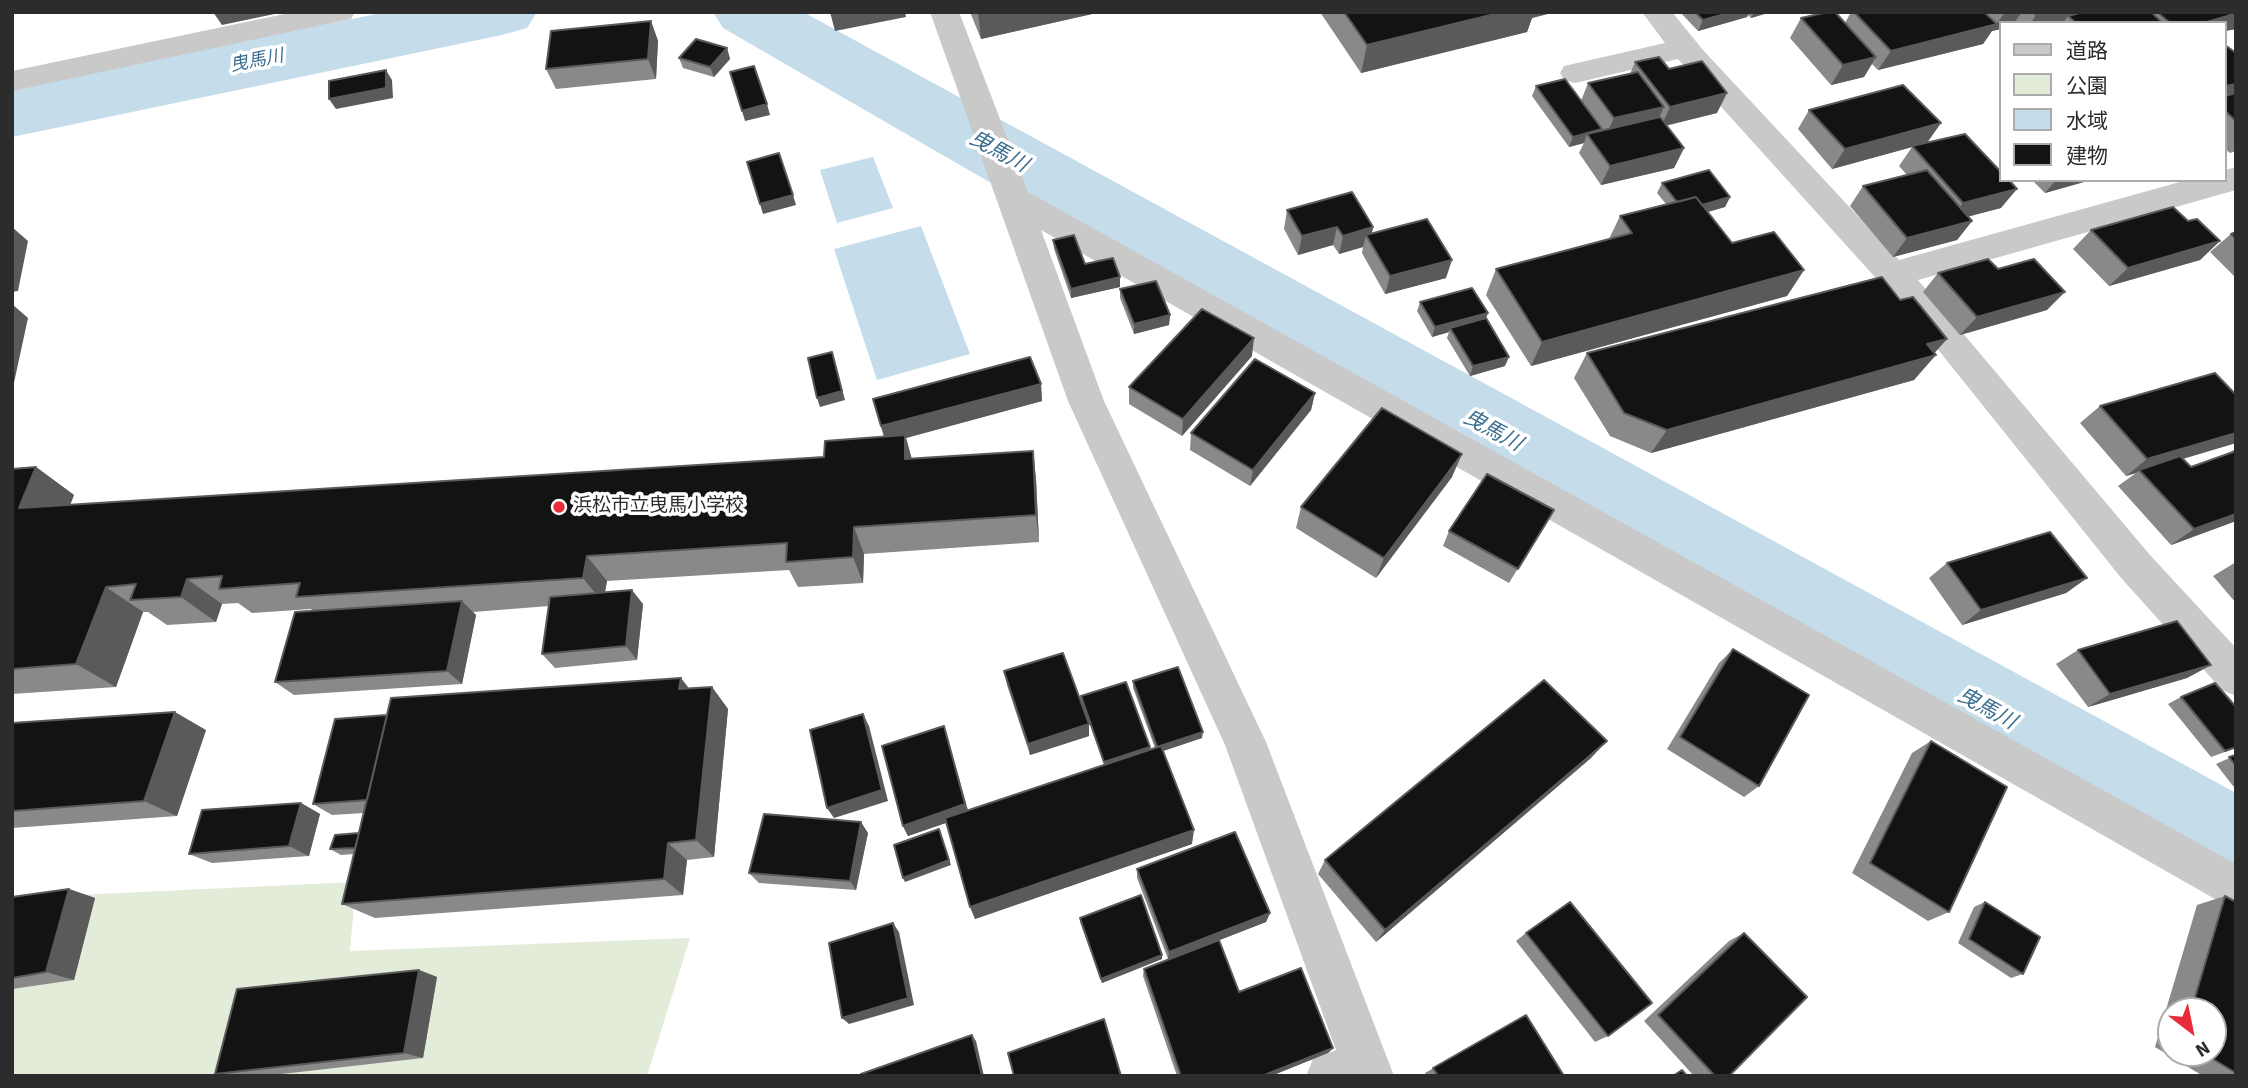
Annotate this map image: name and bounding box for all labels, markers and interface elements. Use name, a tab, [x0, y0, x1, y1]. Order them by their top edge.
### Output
legend	[2000, 21, 2227, 182]
text: 道路	[2066, 36, 2108, 66]
water label: 曳馬川	[228, 46, 286, 78]
text: 公園	[2066, 71, 2108, 101]
text: 水域	[2066, 106, 2108, 136]
water label: 曳馬川	[964, 127, 1032, 179]
text: 建物	[2066, 141, 2108, 171]
water label: 曳馬川	[1458, 406, 1526, 458]
place label: 浜松市立曳馬小学校	[573, 496, 744, 518]
marker: 浜松市立曳馬小学校	[551, 499, 567, 515]
water label: 曳馬川	[1952, 684, 2020, 736]
north arrow	[2157, 997, 2227, 1067]
text: N	[2190, 1034, 2215, 1063]

